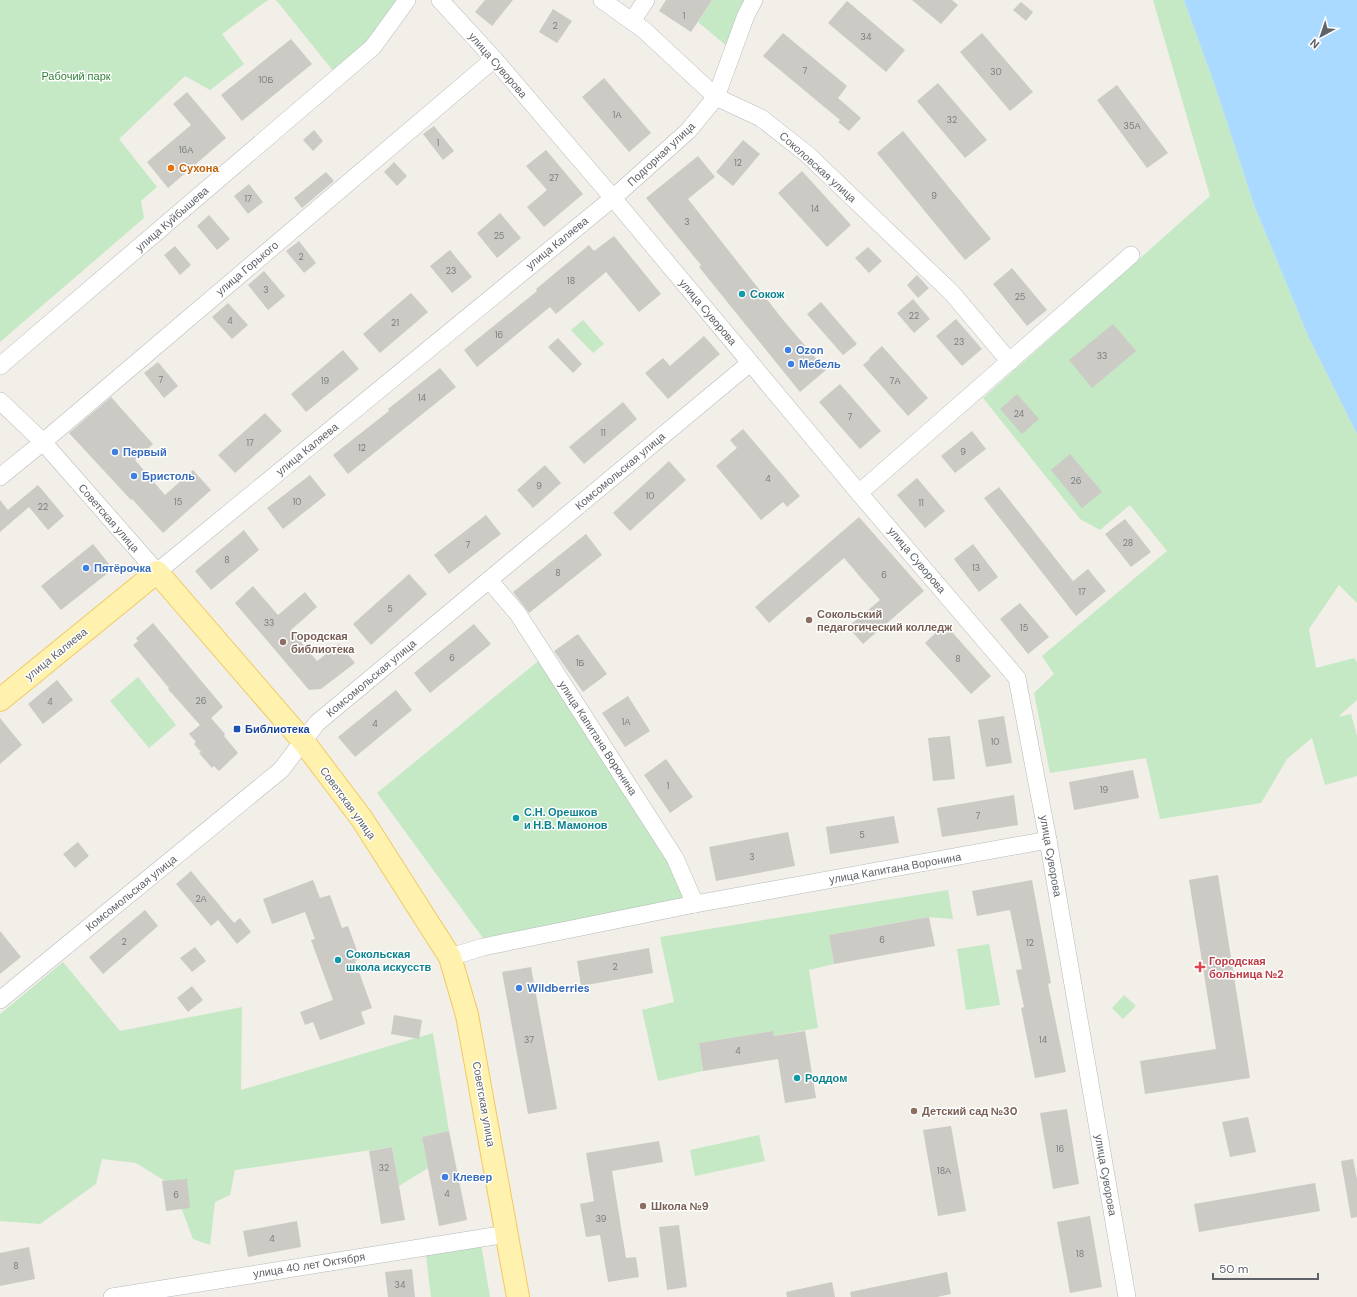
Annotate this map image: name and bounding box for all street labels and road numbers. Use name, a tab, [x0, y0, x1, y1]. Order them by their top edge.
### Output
street label: улица Суворова	[466, 29, 531, 101]
street label: Подгорная улица	[624, 118, 698, 189]
street label: Соколовская улица	[777, 129, 860, 206]
street label: улица Куйбышева	[133, 183, 212, 255]
street label: улица Каляева	[523, 213, 592, 272]
street label: улица Горького	[213, 238, 281, 298]
street label: улица Суворова	[676, 276, 740, 349]
street label: улица Каляева	[273, 419, 342, 478]
street label: Комсомольская улица	[572, 429, 669, 513]
street label: Советская улица	[75, 481, 143, 556]
street label: улица Суворова	[885, 524, 949, 597]
street label: улица Каляева	[22, 624, 91, 683]
street label: Комсомольская улица	[323, 636, 420, 720]
street label: улица Капитана Воронина	[556, 678, 641, 799]
street label: Советская улица	[317, 764, 380, 843]
street label: улица Суворова	[1037, 814, 1065, 899]
street label: улица Капитана Воронина	[828, 849, 963, 887]
street label: Комсомольская улица	[83, 851, 180, 934]
street label: Советская улица	[470, 1060, 499, 1149]
street label: улица Суворова	[1092, 1133, 1120, 1218]
street label: улица 40 лет Октября	[252, 1249, 366, 1281]

